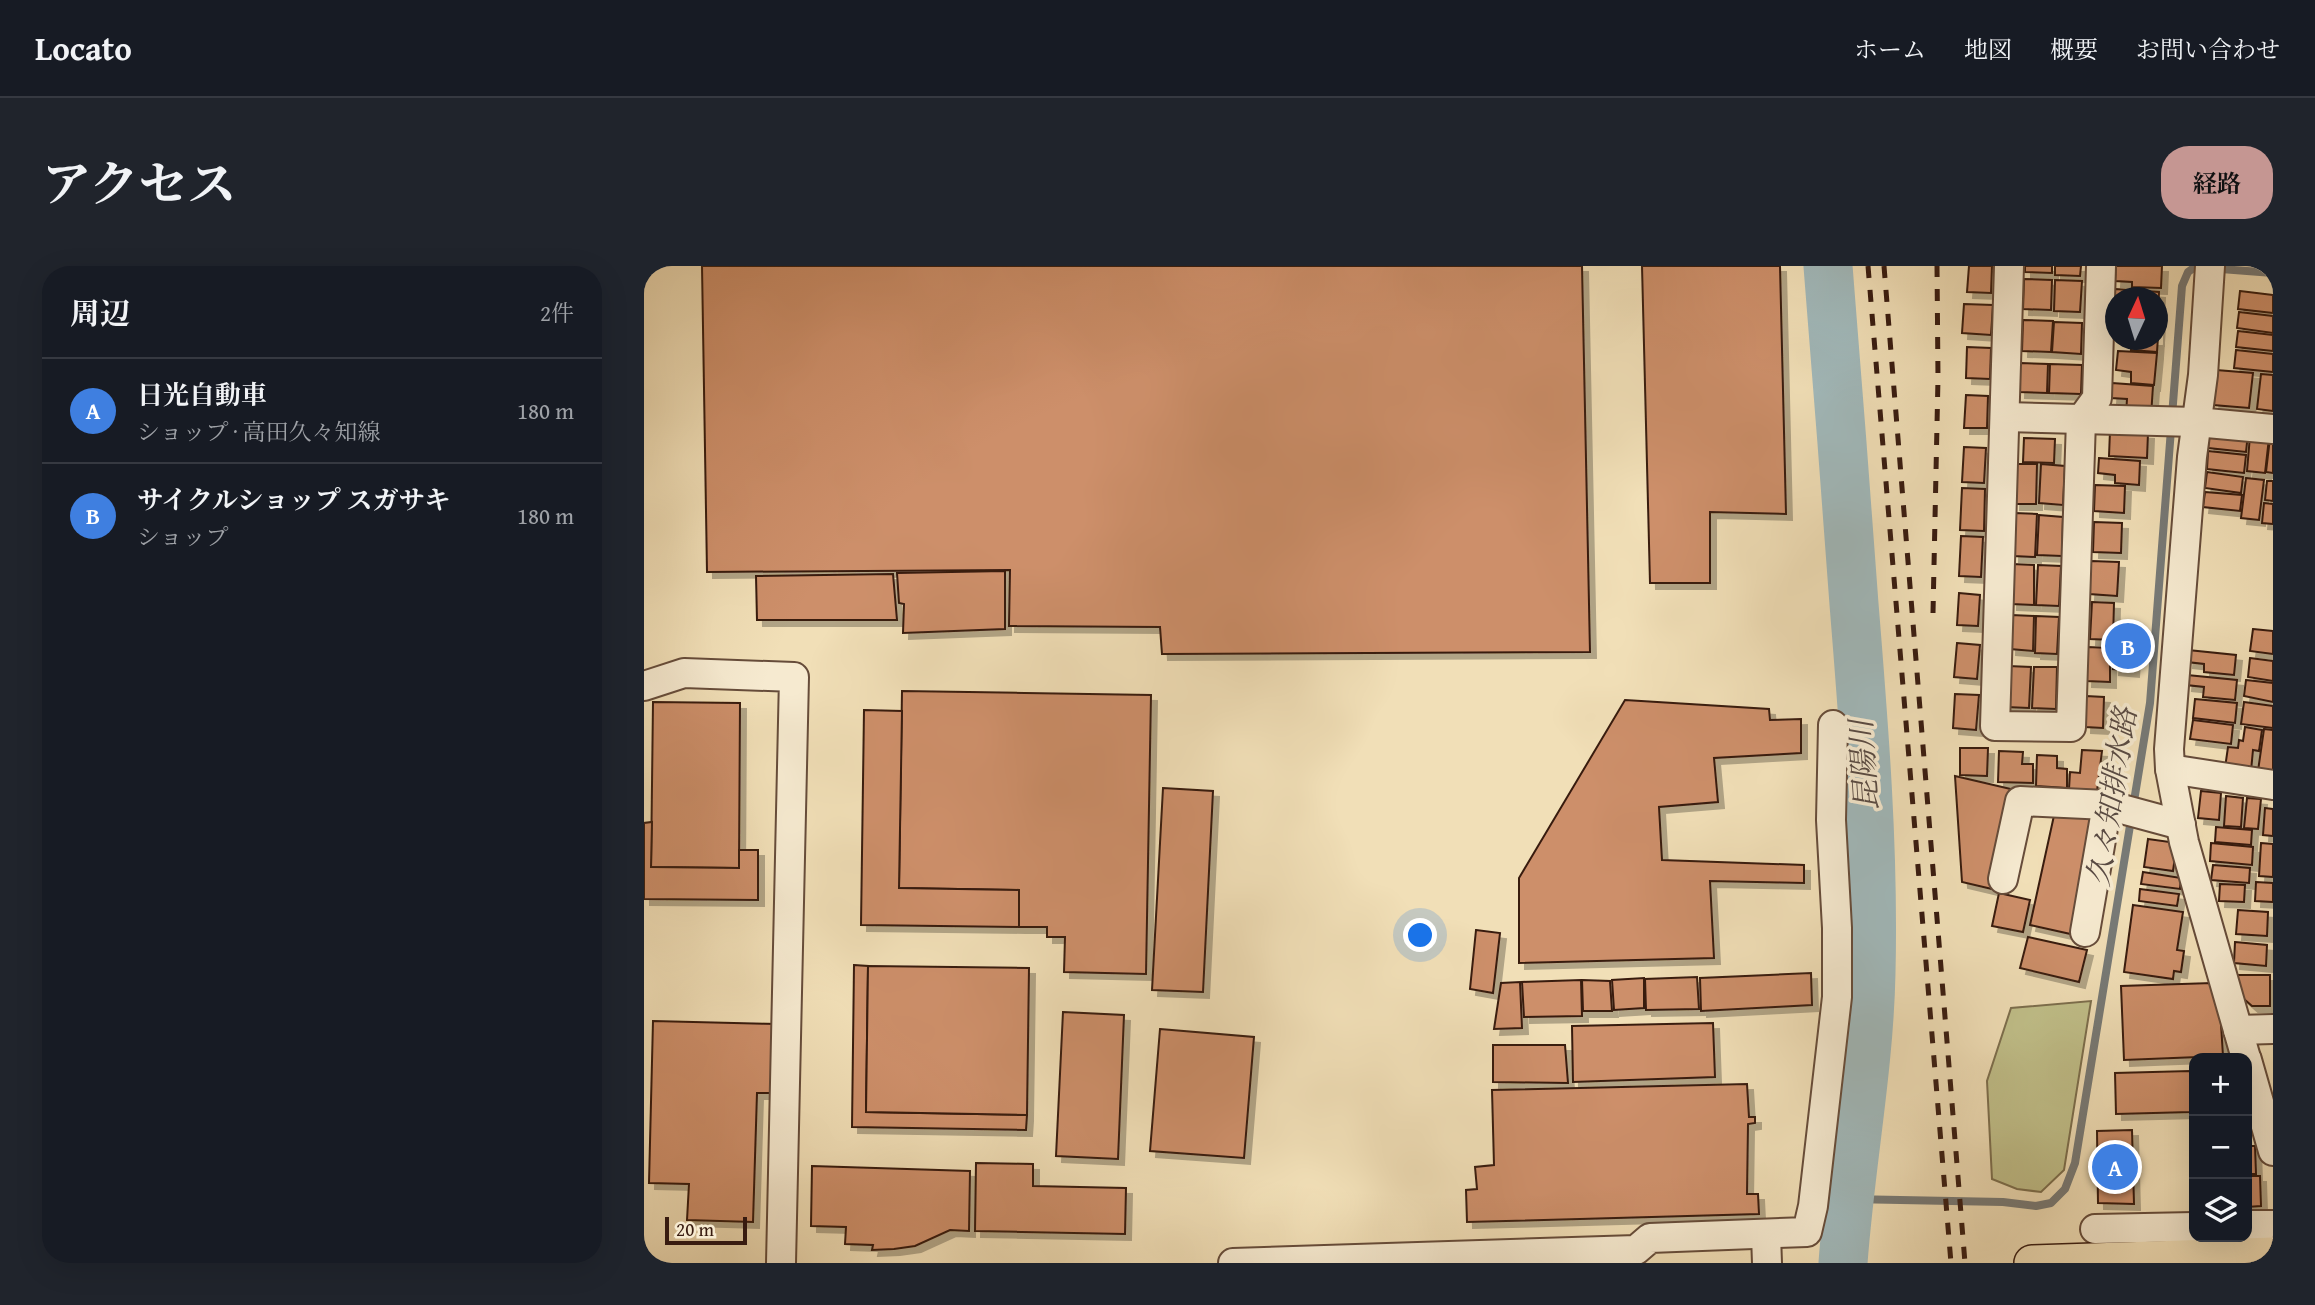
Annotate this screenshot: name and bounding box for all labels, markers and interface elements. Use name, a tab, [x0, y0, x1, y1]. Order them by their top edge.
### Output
text: Locato	[35, 24, 132, 72]
text: ホーム	[1854, 32, 1926, 67]
text: 地図	[1964, 32, 2012, 67]
text: 概要	[2050, 32, 2098, 67]
text: お問い合わせ	[2136, 32, 2280, 67]
button: 経路	[2161, 146, 2273, 219]
text: アクセス	[42, 147, 237, 219]
north arrow	[2105, 287, 2168, 350]
text: 周辺	[70, 291, 130, 335]
text: 2件	[540, 296, 574, 329]
text: 日光自動車	[137, 375, 267, 414]
text: A	[86, 394, 100, 427]
text: 180 m	[517, 394, 574, 427]
text: ショップ · 高田久々知線	[137, 415, 381, 448]
text: サイクルショップ スガサキ	[137, 480, 450, 519]
text: B	[86, 499, 100, 532]
text: 180 m	[517, 499, 574, 532]
text: ショップ	[137, 520, 229, 553]
pin: B	[2105, 620, 2151, 672]
water label: 久々知排水路	[2075, 703, 2147, 889]
water label: 昆陽川	[1838, 716, 1888, 811]
your location	[1403, 918, 1437, 952]
map controls	[2189, 1053, 2252, 1242]
button: +	[2189, 1053, 2252, 1116]
button: −	[2189, 1116, 2252, 1179]
pin: A	[2092, 1141, 2138, 1193]
button: layers	[2189, 1179, 2252, 1242]
scale bar	[665, 1214, 747, 1246]
text: 20 m	[676, 1215, 714, 1243]

